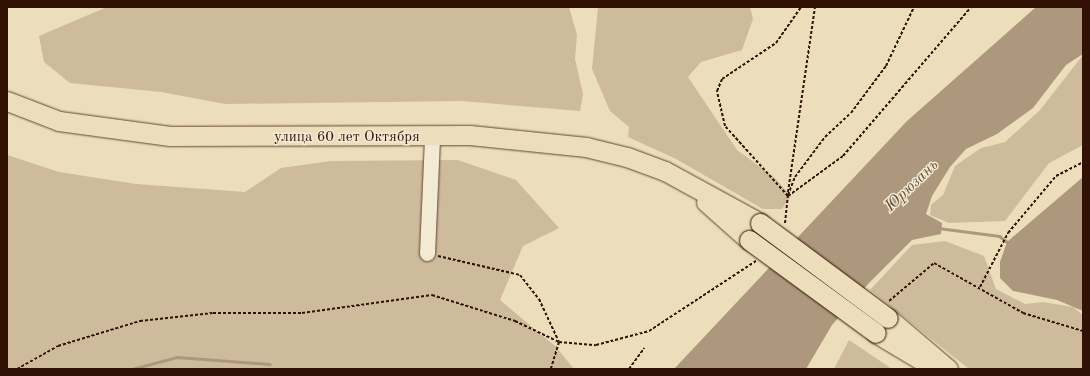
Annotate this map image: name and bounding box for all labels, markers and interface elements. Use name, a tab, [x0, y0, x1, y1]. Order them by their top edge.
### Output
street label: улица 60 лет Октября	[274, 129, 420, 147]
water label: Юрюзань	[881, 156, 943, 216]

